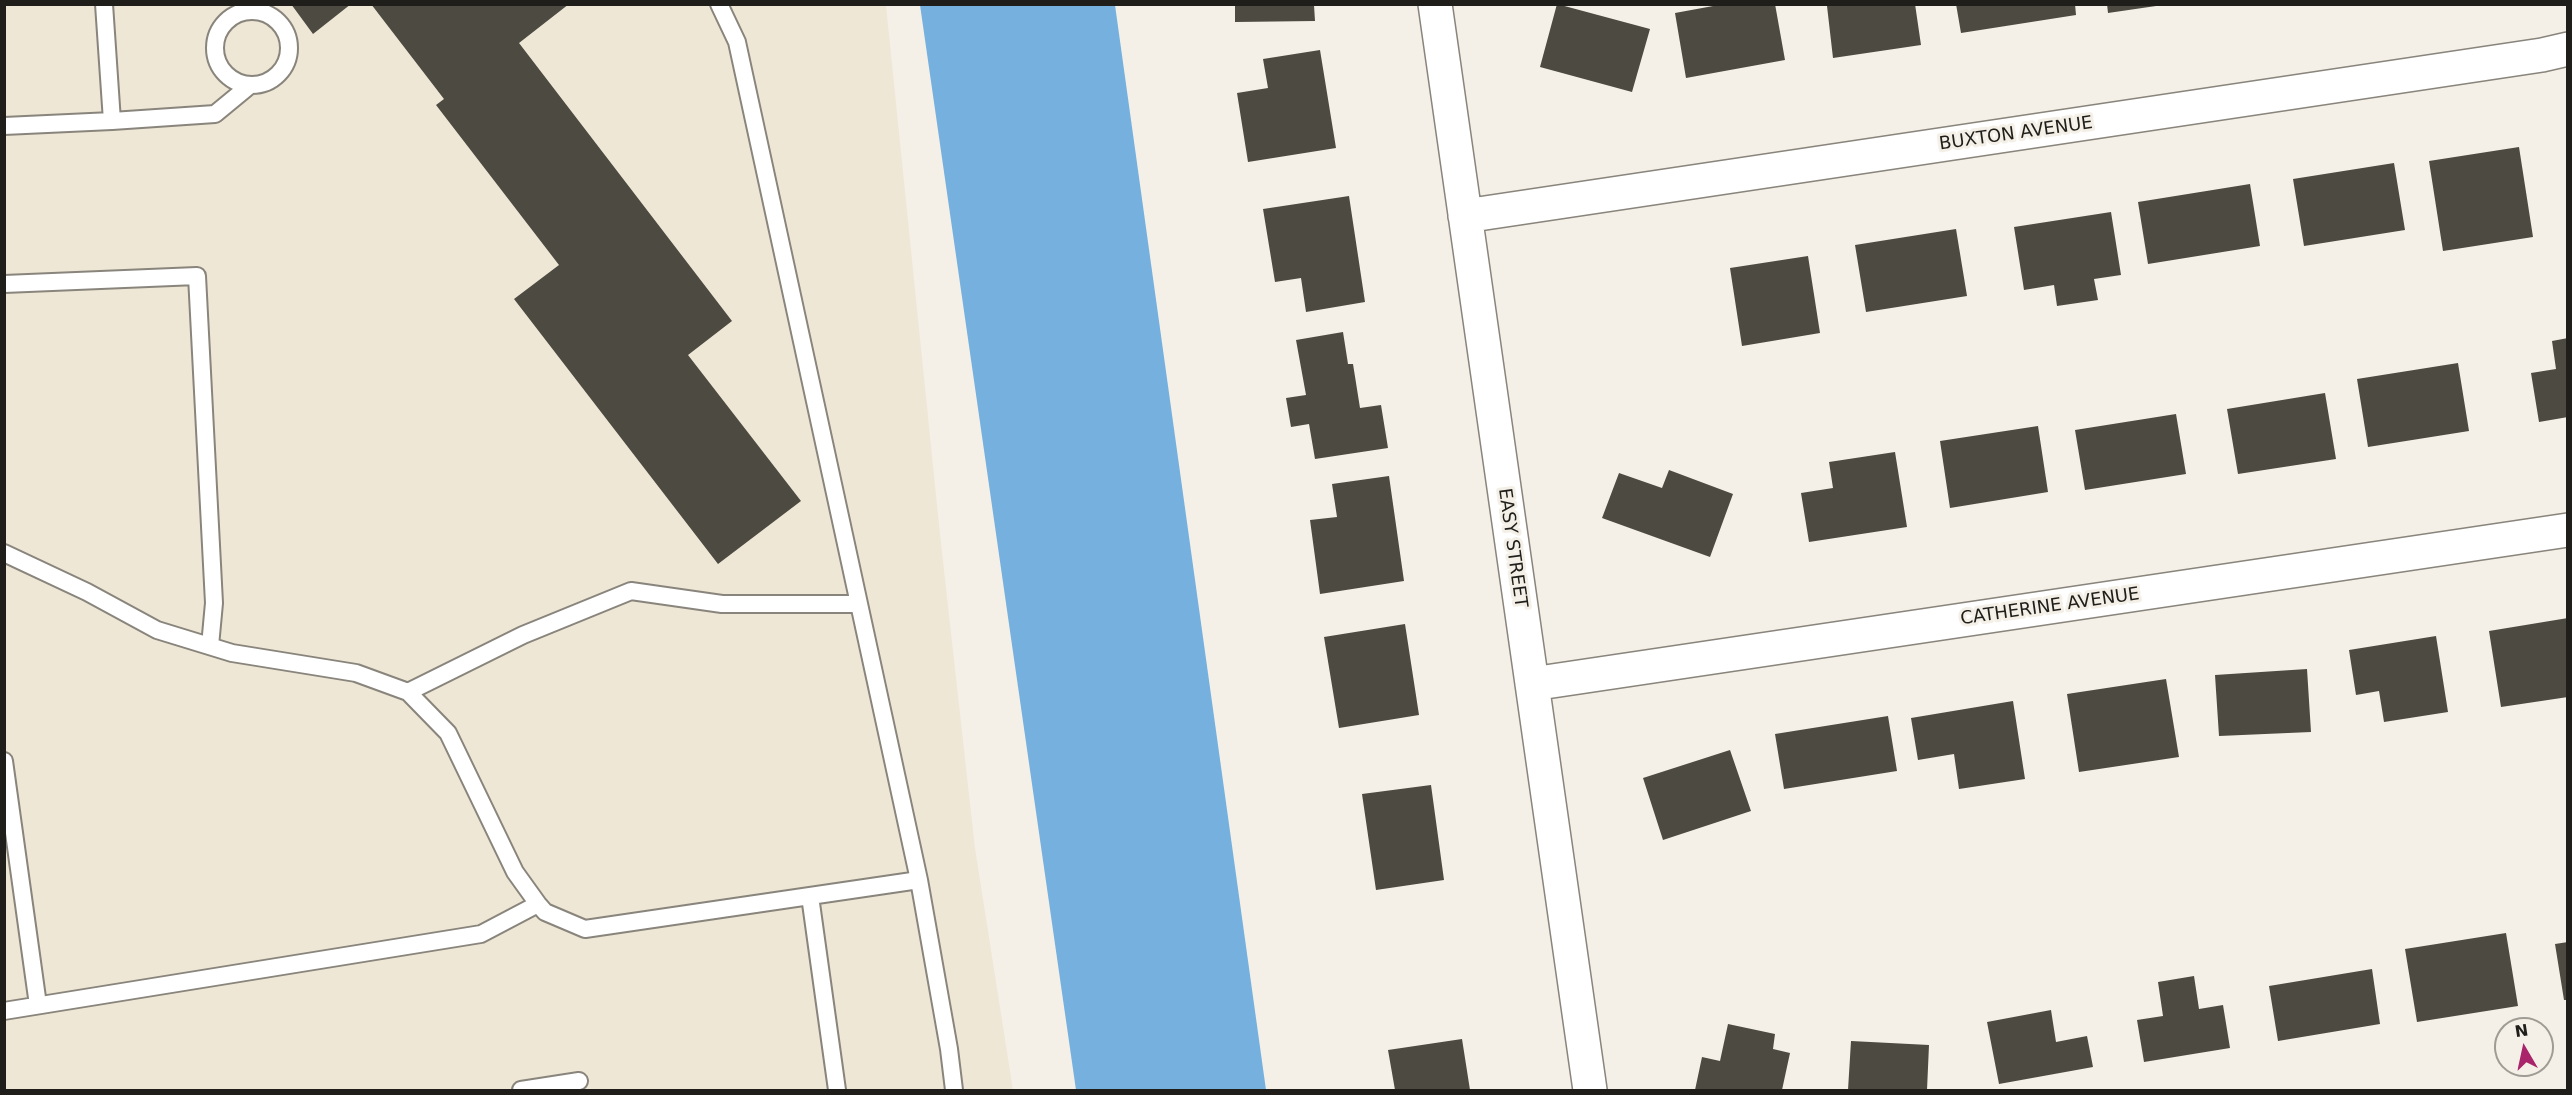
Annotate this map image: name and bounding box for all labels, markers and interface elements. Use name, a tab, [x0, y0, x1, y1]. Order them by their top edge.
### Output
street label: BUXTON AVENUE	[1938, 113, 2094, 155]
street label: EASY STREET	[1493, 487, 1531, 609]
street label: CATHERINE AVENUE	[1959, 584, 2141, 630]
north arrow	[2494, 1017, 2554, 1077]
text: N	[2513, 1020, 2530, 1041]

